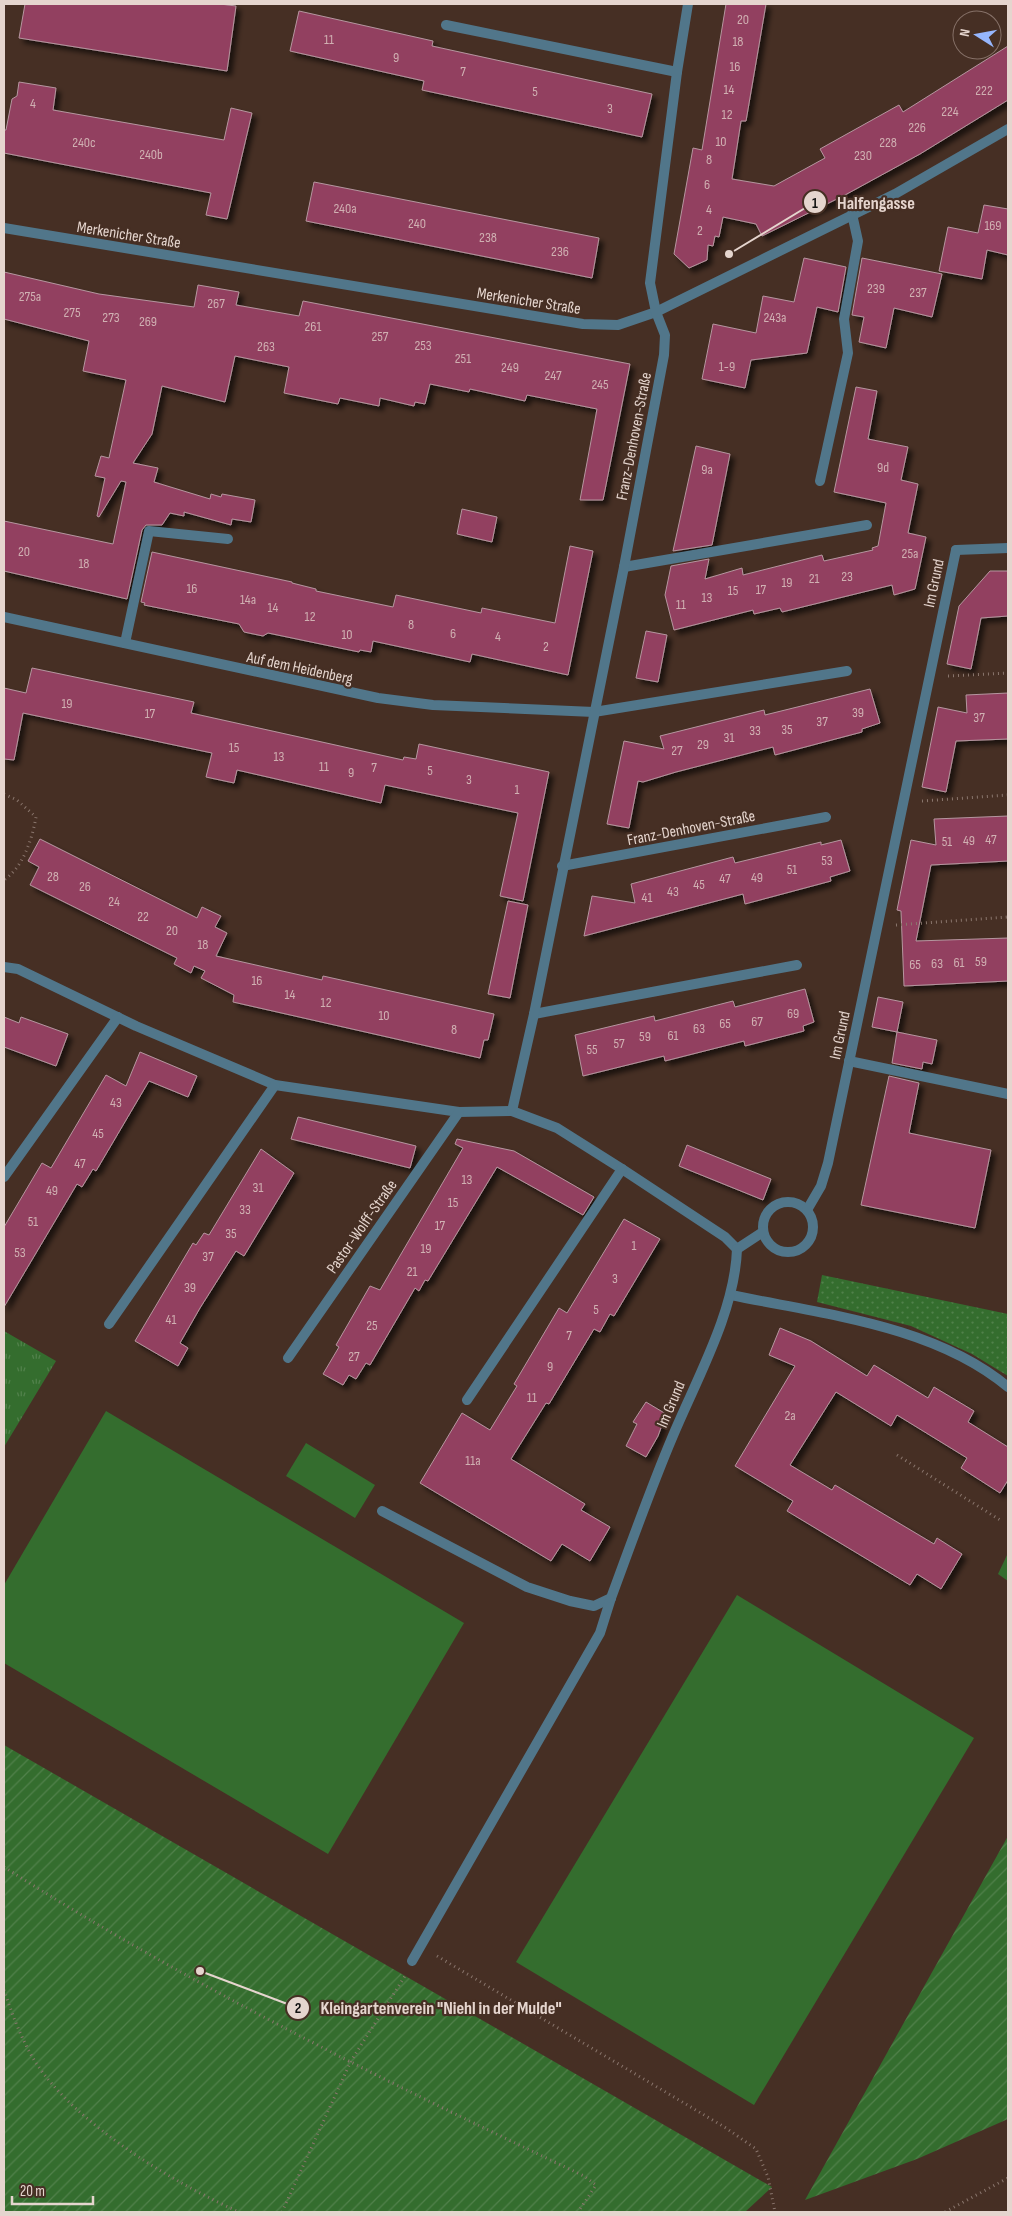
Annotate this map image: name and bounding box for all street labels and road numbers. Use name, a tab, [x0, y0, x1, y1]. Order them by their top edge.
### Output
street label: Merkenicher Straße	[76, 218, 182, 253]
street label: Merkenicher Straße	[476, 284, 582, 319]
street label: Franz-Denhoven-Straße	[613, 371, 656, 502]
street label: Im Grund	[920, 557, 949, 609]
street label: Auf dem Heidenberg	[244, 648, 354, 689]
street label: Franz-Denhoven-Straße	[626, 807, 757, 850]
street label: Im Grund	[826, 1009, 855, 1061]
street label: Pastor-Wolff-Straße	[323, 1176, 401, 1277]
street label: Im Grund	[653, 1378, 690, 1431]

